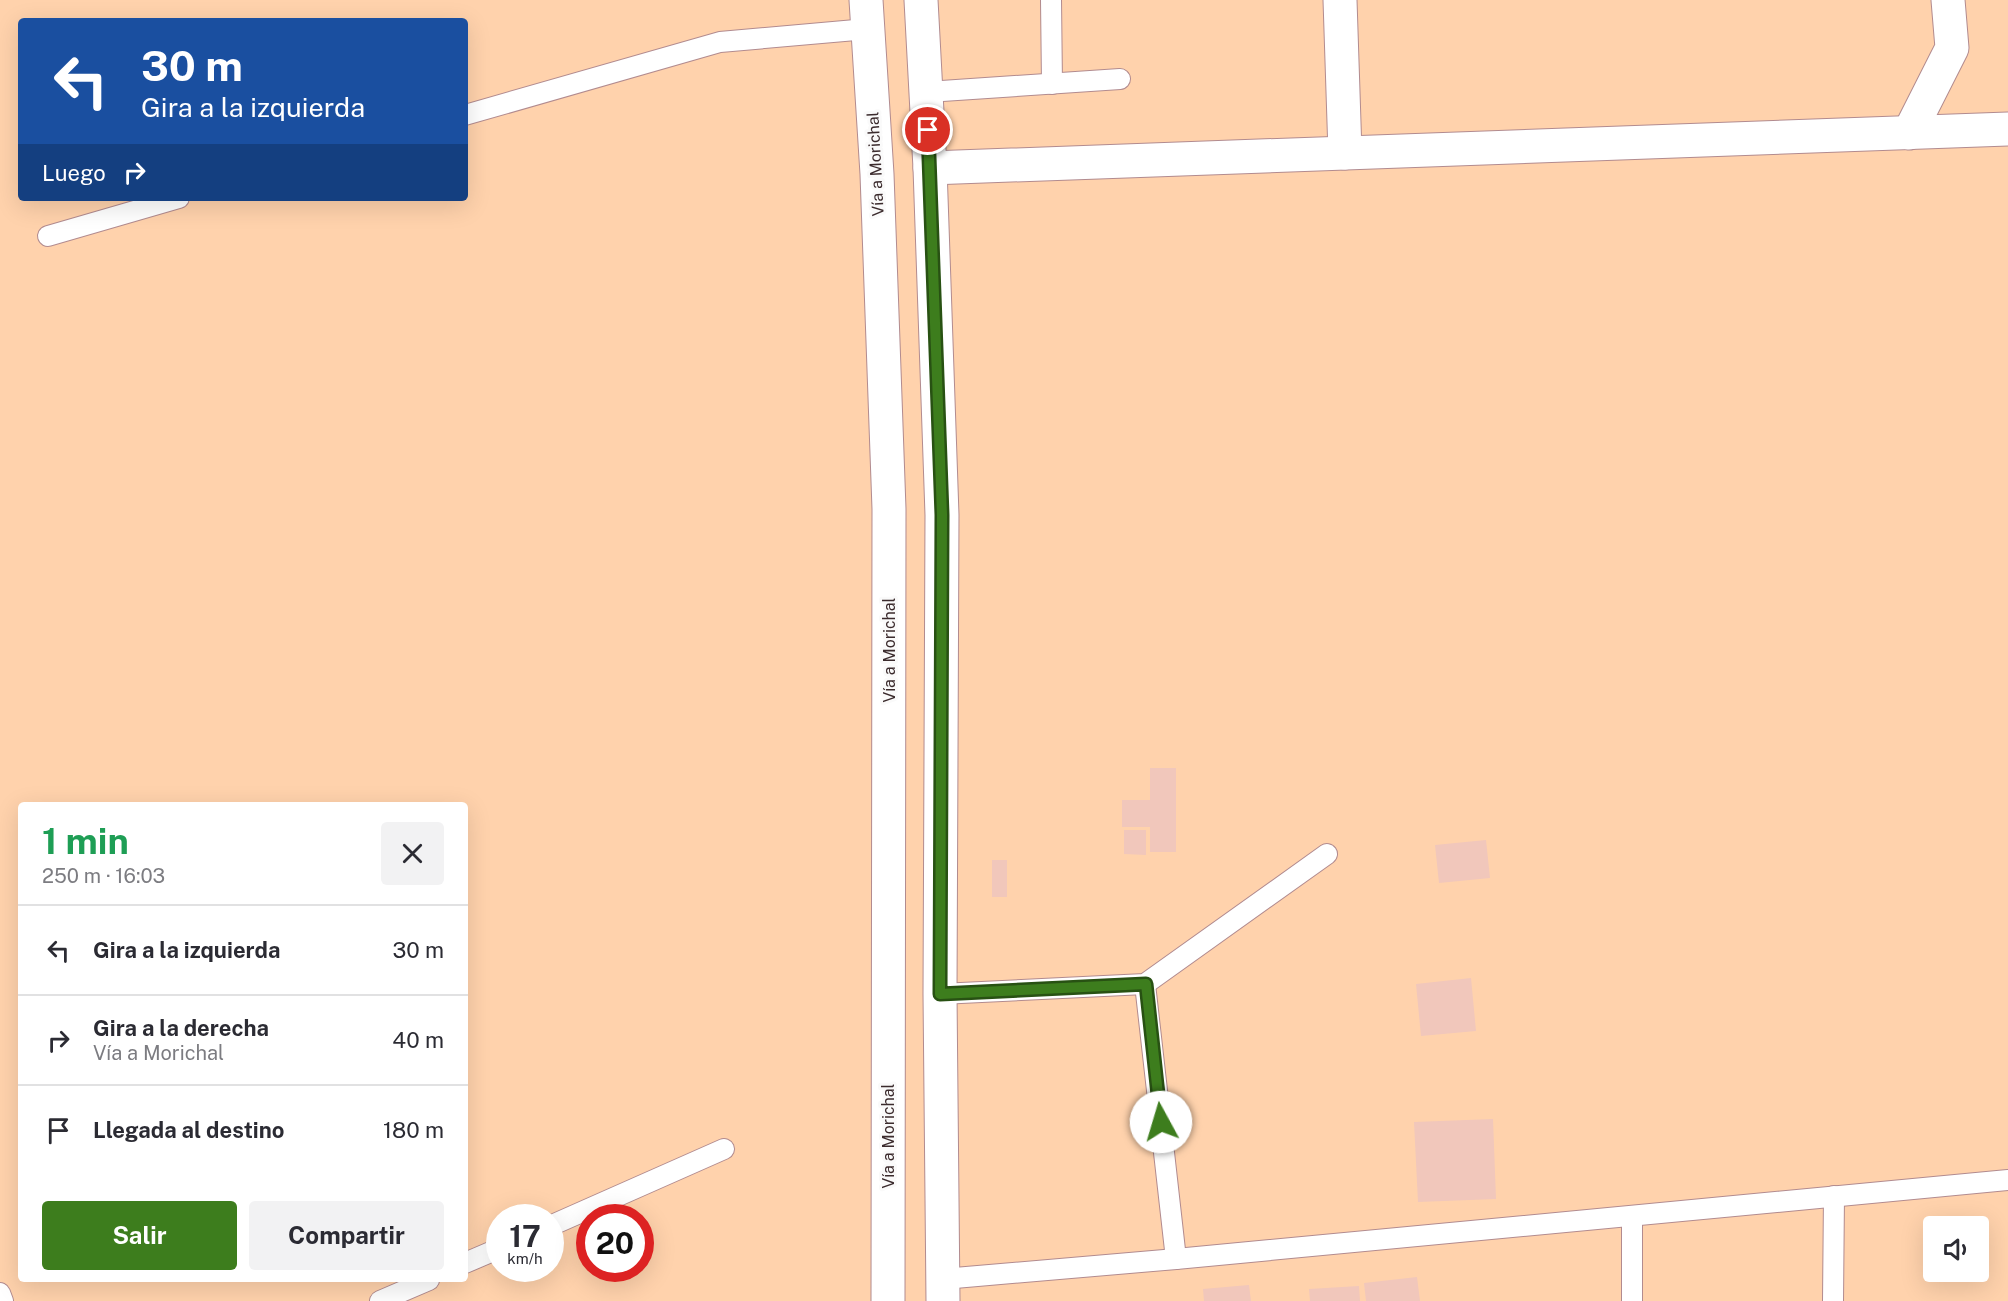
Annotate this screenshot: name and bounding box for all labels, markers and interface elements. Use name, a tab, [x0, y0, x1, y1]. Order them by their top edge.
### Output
text: 30 m	[141, 41, 243, 90]
icon: left	[42, 42, 120, 120]
text: Gira a la izquierda	[141, 91, 365, 123]
pin	[902, 104, 953, 155]
street label: Vía a Morichal	[863, 111, 888, 217]
icon: arrive	[911, 113, 944, 146]
icon: right	[118, 156, 151, 189]
text: Luego	[42, 160, 106, 186]
street label: Vía a Morichal	[880, 597, 899, 702]
text: 1 min	[42, 820, 129, 862]
button: close	[381, 822, 444, 885]
text: 250 m · 16:03	[42, 864, 165, 888]
icon: left	[42, 934, 75, 967]
text: Gira a la izquierda	[93, 937, 280, 963]
text: 30 m	[392, 937, 444, 963]
text: Gira a la derecha	[93, 1015, 269, 1041]
icon: right	[42, 1024, 75, 1057]
text: 40 m	[392, 1027, 444, 1053]
text: Vía a Morichal	[93, 1041, 224, 1065]
street label: Vía a Morichal	[879, 1083, 898, 1188]
position arrow	[1129, 1090, 1193, 1154]
icon: arrive	[42, 1114, 75, 1147]
text: Llegada al destino	[93, 1117, 284, 1143]
text: 180 m	[383, 1117, 444, 1143]
button: Salir	[42, 1201, 237, 1270]
button: Compartir	[249, 1201, 444, 1270]
speed limit sign: 20	[576, 1204, 654, 1282]
map controls	[1923, 1216, 1989, 1282]
button: sound	[1923, 1216, 1989, 1282]
text: 17	[509, 1218, 541, 1254]
text: km/h	[507, 1250, 543, 1267]

